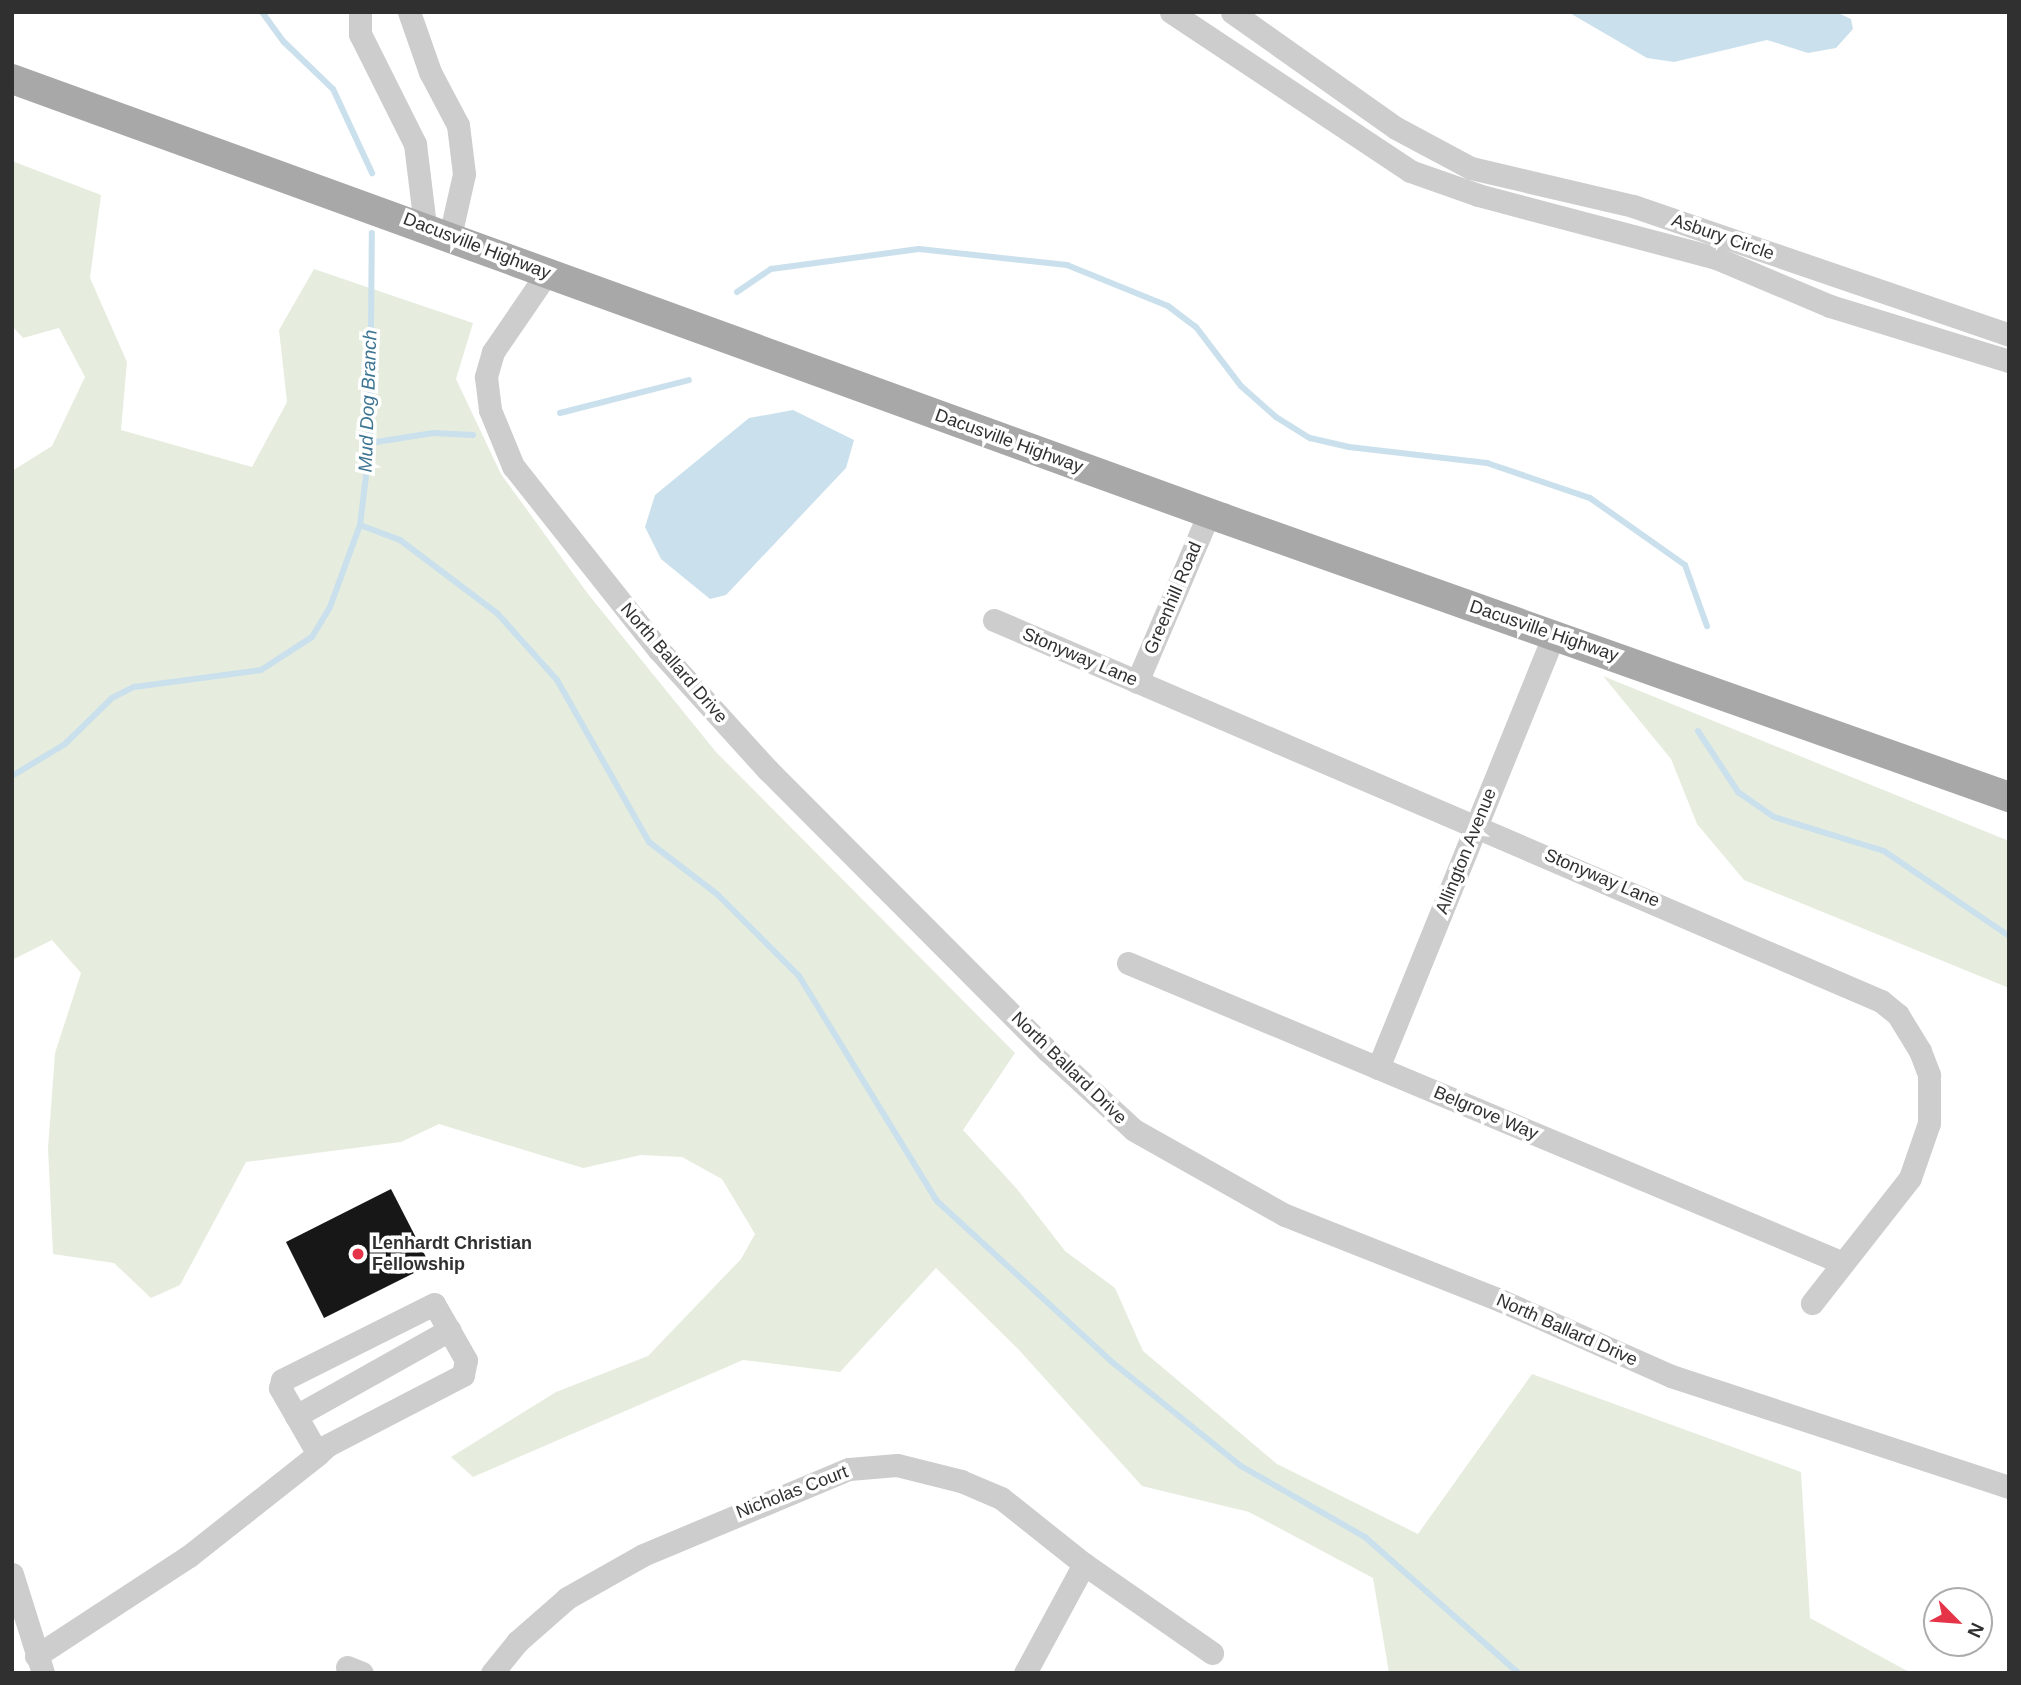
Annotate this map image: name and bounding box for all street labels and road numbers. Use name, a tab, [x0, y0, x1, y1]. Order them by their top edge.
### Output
street label: Dacusville Highway	[400, 208, 554, 284]
street label: Asbury Circle	[1669, 209, 1777, 265]
street label: Dacusville Highway	[932, 404, 1086, 478]
street label: Greenhill Road	[1140, 539, 1206, 657]
street label: Dacusville Highway	[1467, 595, 1621, 667]
street label: North Ballard Drive	[616, 599, 732, 727]
street label: Stonyway Lane	[1019, 623, 1141, 691]
street label: Allington Avenue	[1431, 784, 1501, 918]
street label: Stonyway Lane	[1541, 844, 1663, 912]
street label: North Ballard Drive	[1007, 1007, 1131, 1129]
street label: Belgrove Way	[1431, 1081, 1541, 1145]
street label: North Ballard Drive	[1493, 1289, 1641, 1371]
street label: Nicholas Court	[733, 1461, 851, 1523]

